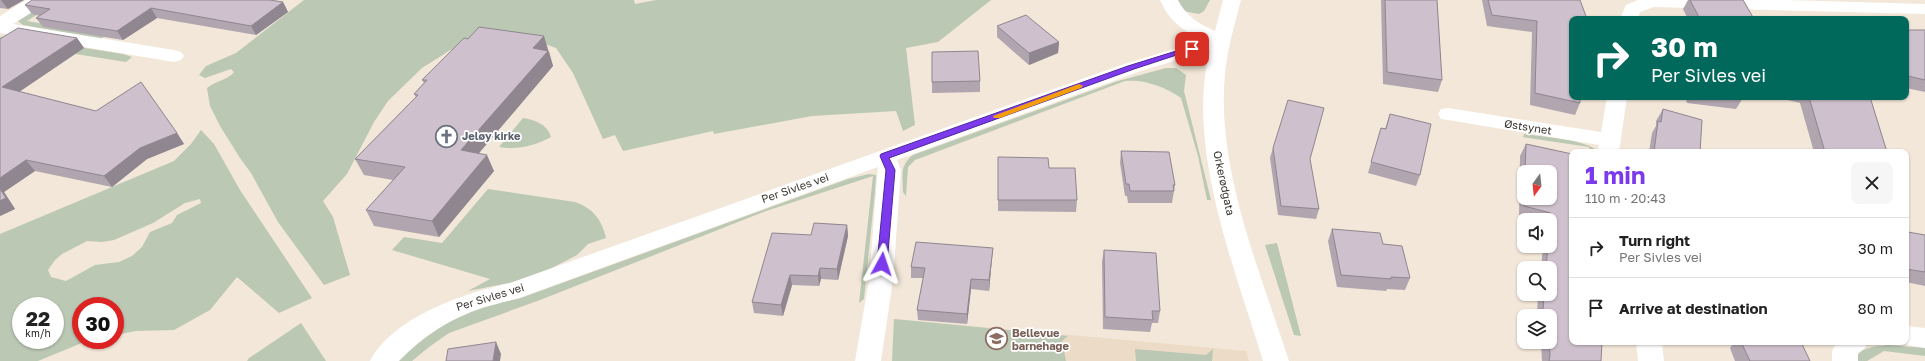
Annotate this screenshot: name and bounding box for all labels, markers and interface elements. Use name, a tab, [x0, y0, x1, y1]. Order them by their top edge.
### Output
text: 30 m	[1651, 30, 1718, 63]
pin	[1175, 32, 1209, 66]
icon: right	[1585, 32, 1637, 84]
icon: arrive	[1181, 38, 1203, 60]
text: Per Sivles vei	[1651, 64, 1766, 86]
street label: Østsynet	[1503, 116, 1553, 137]
church icon: Jeløy kirke	[434, 123, 460, 149]
place label: Jeløy kirke	[462, 129, 521, 142]
street label: Orkerødgata	[1211, 149, 1238, 216]
text: 1 min	[1585, 160, 1645, 189]
button: close	[1851, 162, 1893, 204]
north arrow	[1517, 165, 1557, 205]
map controls	[1517, 165, 1557, 349]
street label: Per Sivles vei	[759, 170, 830, 205]
text: 110 m · 20:43	[1585, 190, 1666, 206]
button: sound	[1517, 213, 1557, 253]
text: Turn right	[1619, 231, 1690, 249]
icon: right	[1585, 237, 1607, 259]
text: 30 m	[1858, 239, 1893, 257]
position arrow	[861, 243, 903, 285]
text: Per Sivles vei	[1619, 249, 1702, 265]
button: search	[1517, 261, 1557, 301]
street label: Per Sivles vei	[454, 280, 525, 313]
speed limit sign: 30	[72, 297, 124, 349]
icon: arrive	[1585, 297, 1607, 319]
text: Arrive at destination	[1619, 299, 1768, 317]
text: 80 m	[1858, 299, 1893, 317]
text: 22	[26, 306, 50, 330]
button: layers	[1517, 309, 1557, 349]
school or university icon: Bellevue barnehage	[984, 326, 1010, 352]
place label: Bellevue barnehage	[1012, 326, 1069, 352]
text: km/h	[25, 327, 51, 339]

